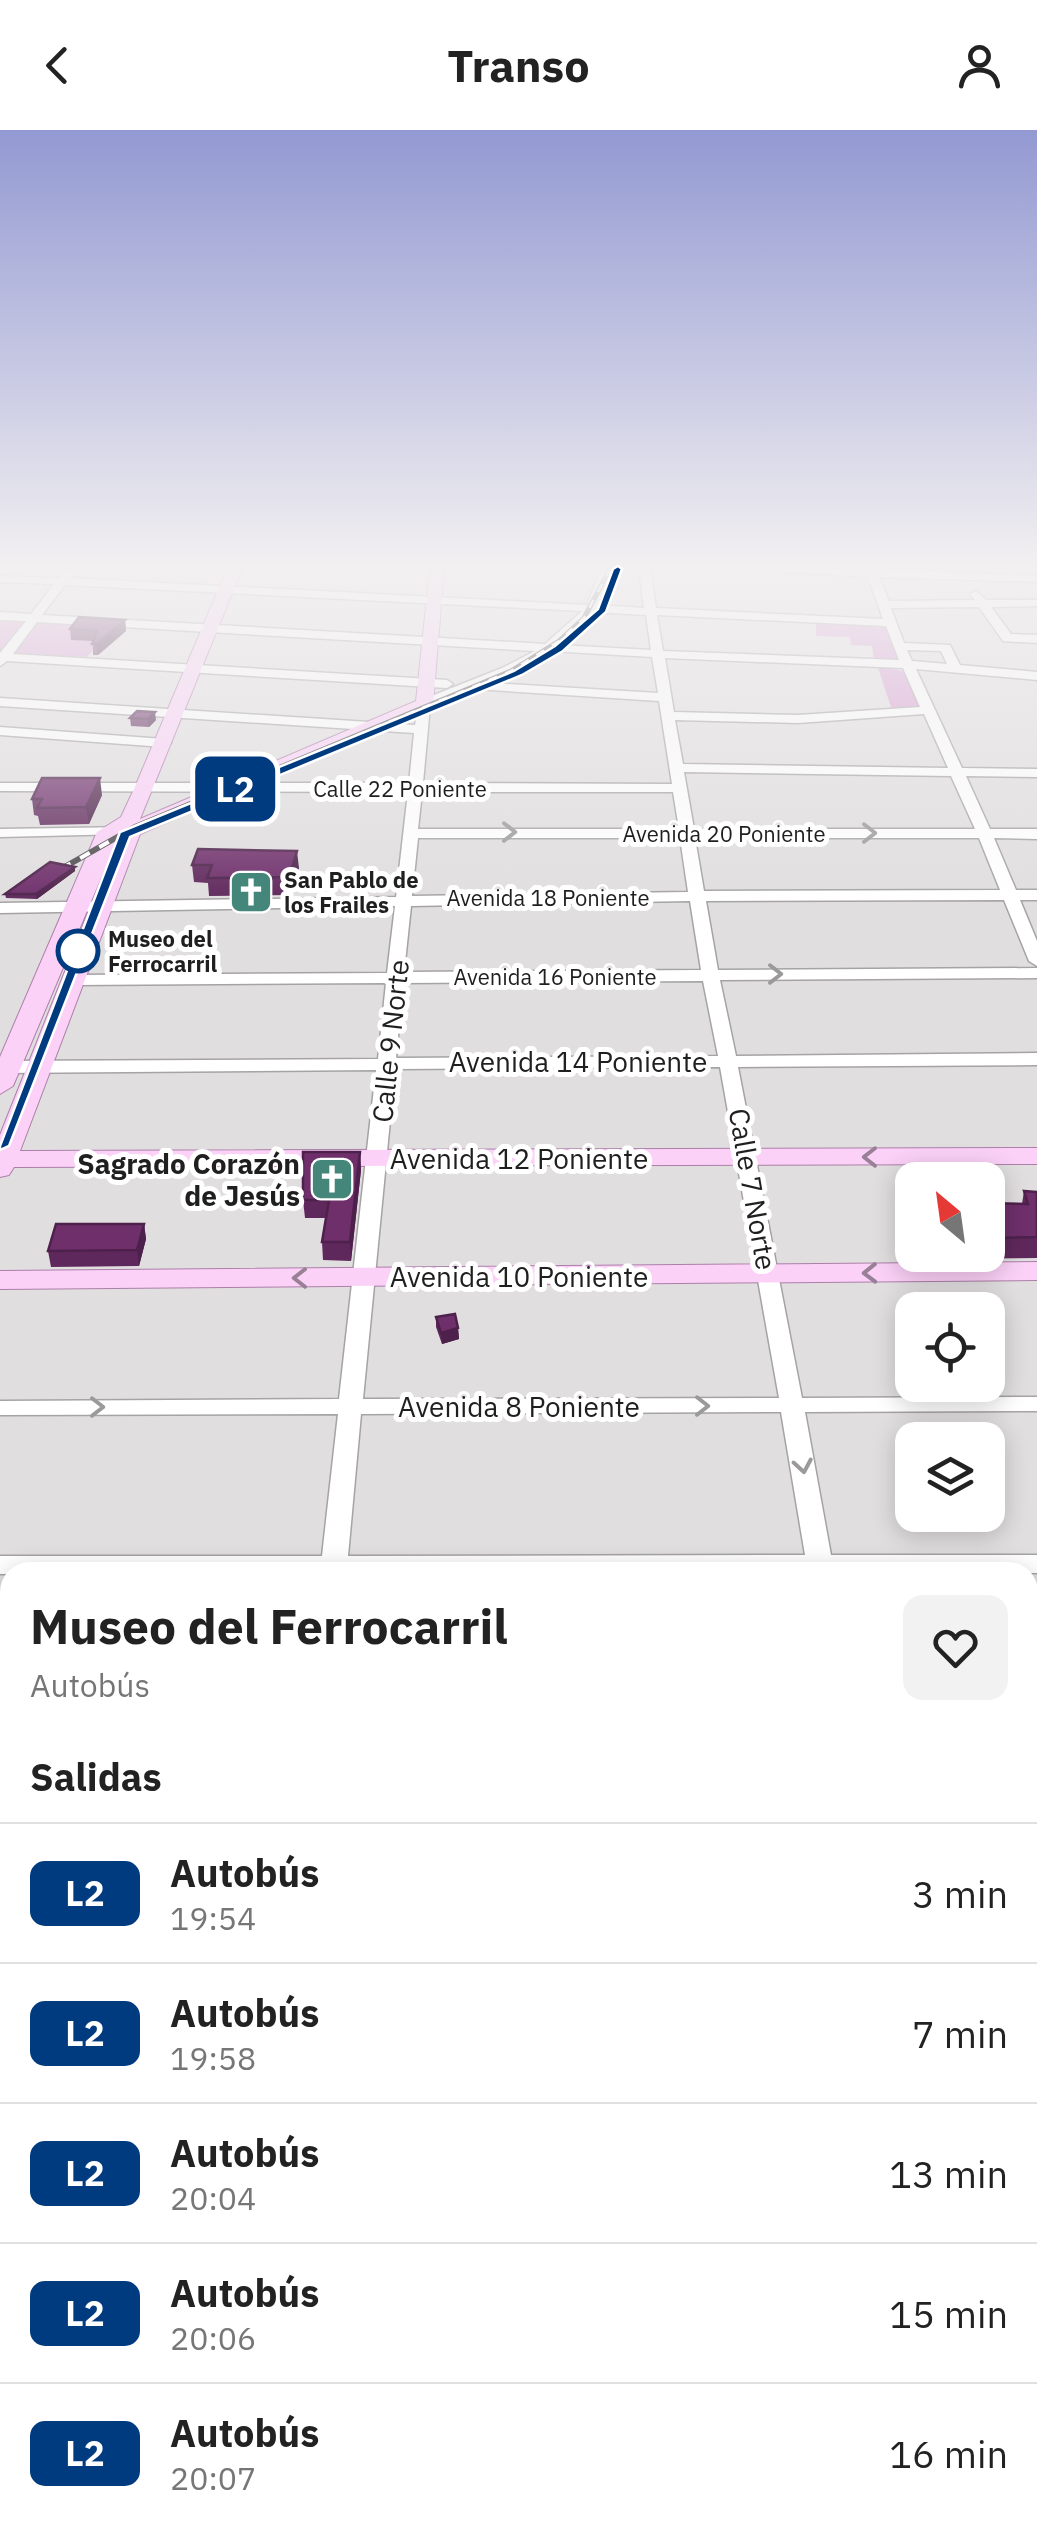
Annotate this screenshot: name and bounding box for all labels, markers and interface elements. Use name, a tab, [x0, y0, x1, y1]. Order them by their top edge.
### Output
text: Transo	[447, 36, 590, 94]
icon: back	[30, 38, 85, 93]
icon: person	[952, 38, 1007, 93]
line badge: L2	[190, 756, 280, 822]
text: L2	[215, 766, 255, 812]
street label: Calle 22 Poniente	[313, 774, 487, 803]
street label: Avenida 20 Poniente	[622, 819, 826, 848]
one-way arrow	[502, 821, 518, 843]
one-way arrow	[862, 822, 878, 844]
place label: San Pablo de los Frailes	[284, 865, 419, 919]
church icon: San Pablo de los Frailes	[228, 869, 274, 915]
street label: Avenida 18 Poniente	[446, 883, 650, 912]
place label: Museo del Ferrocarril	[108, 924, 218, 978]
marker: Museo del Ferrocarril	[57, 930, 99, 972]
street label: Calle 9 Norte	[363, 958, 417, 1124]
street label: Avenida 16 Poniente	[453, 962, 657, 991]
one-way arrow	[768, 963, 783, 985]
street label: Avenida 14 Poniente	[449, 1043, 707, 1080]
street label: Calle 7 Norte	[721, 1105, 785, 1273]
street label: Avenida 12 Poniente	[390, 1140, 648, 1177]
place label: Sagrado Corazón de Jesús	[77, 1145, 300, 1214]
one-way arrow	[861, 1146, 877, 1167]
church icon: Sagrado Corazón de Jesús	[309, 1156, 355, 1202]
north arrow	[895, 1162, 1005, 1272]
map controls	[895, 1162, 1005, 1532]
street label: Avenida 10 Poniente	[390, 1258, 648, 1295]
one-way arrow	[861, 1262, 876, 1284]
one-way arrow	[291, 1267, 306, 1289]
button: locate	[895, 1292, 1005, 1402]
street label: Avenida 8 Poniente	[398, 1388, 640, 1425]
one-way arrow	[696, 1395, 711, 1417]
one-way arrow	[90, 1396, 106, 1418]
button: layers	[895, 1422, 1005, 1532]
one-way arrow	[792, 1458, 813, 1475]
text: Museo del Ferrocarril	[30, 1595, 508, 1657]
button: heart	[903, 1595, 1008, 1700]
text: Autobús	[30, 1664, 150, 1706]
text: Salidas	[30, 1752, 162, 1801]
text: Autobús	[170, 1848, 319, 1897]
text: 3 min	[912, 1869, 1008, 1918]
text: L2	[65, 1870, 105, 1916]
text: 19:54	[170, 1897, 256, 1939]
text: Autobús	[170, 1988, 319, 2037]
text: 7 min	[912, 2009, 1008, 2058]
text: L2	[65, 2010, 105, 2056]
text: 19:58	[170, 2037, 256, 2079]
text: Autobús	[170, 2128, 319, 2177]
text: 13 min	[889, 2149, 1008, 2198]
text: L2	[65, 2150, 105, 2196]
text: 20:04	[170, 2177, 256, 2219]
text: Autobús	[170, 2268, 319, 2317]
text: 15 min	[889, 2289, 1008, 2338]
text: L2	[65, 2290, 105, 2336]
text: 20:06	[170, 2317, 256, 2359]
text: Autobús	[170, 2408, 319, 2457]
text: 16 min	[889, 2429, 1008, 2478]
text: L2	[65, 2430, 105, 2476]
text: 20:07	[170, 2457, 256, 2499]

